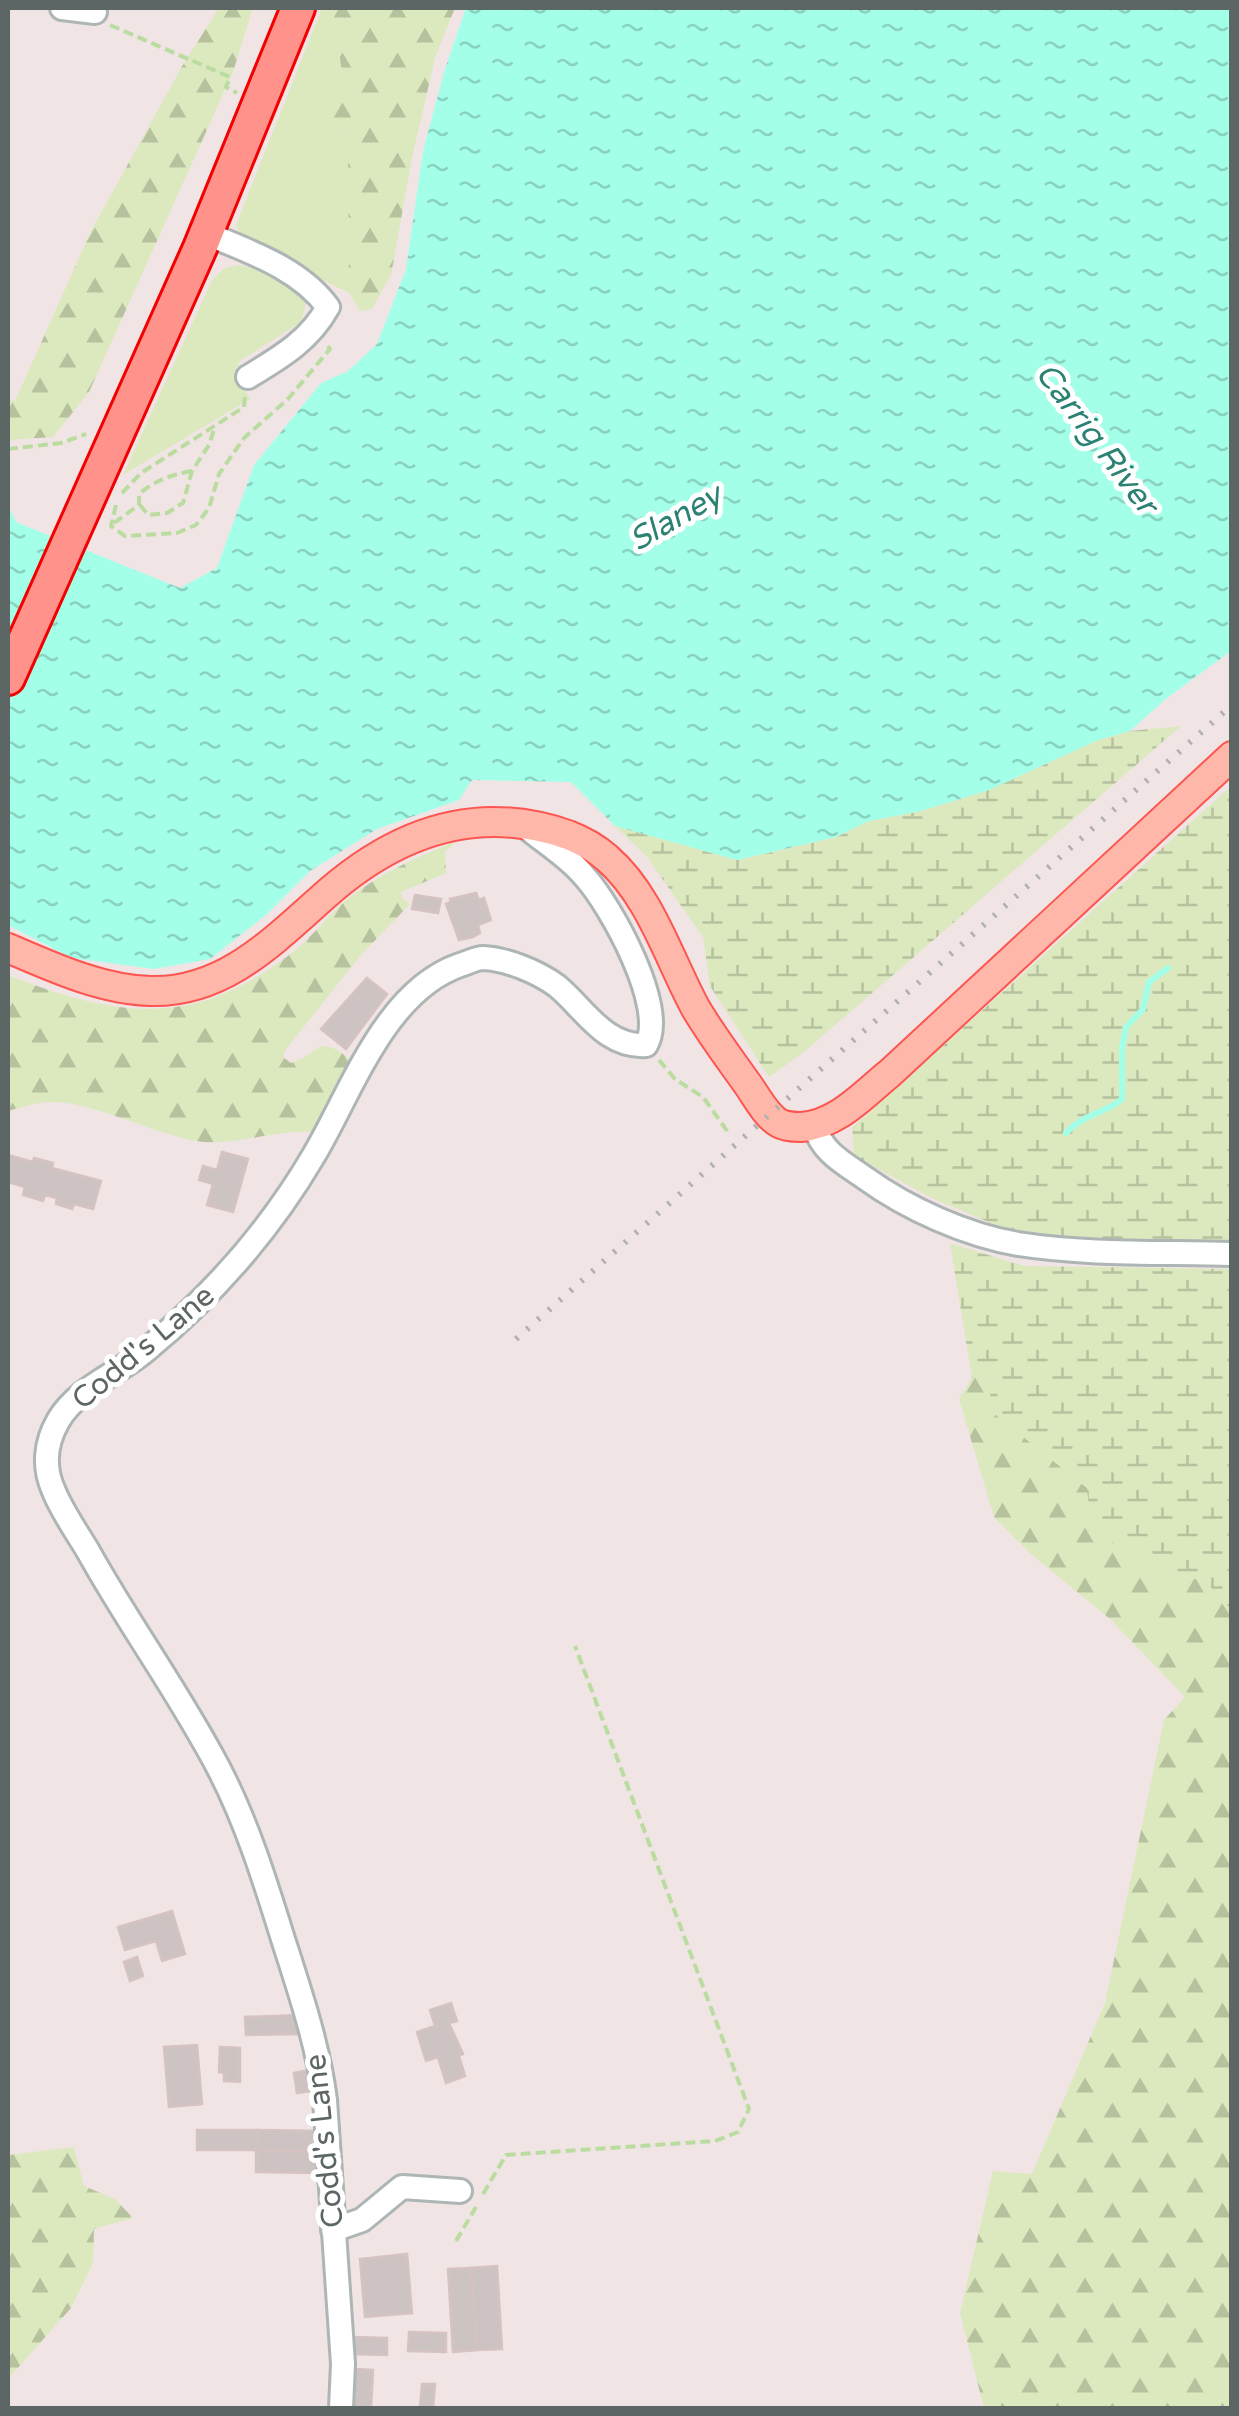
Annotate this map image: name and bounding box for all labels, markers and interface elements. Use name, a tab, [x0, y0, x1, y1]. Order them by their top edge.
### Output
water label: Carrig River	[1027, 356, 1168, 525]
water label: Slaney	[623, 474, 732, 559]
street label: Codd's Lane	[65, 1277, 222, 1418]
street label: Codd's Lane	[297, 2052, 352, 2230]

